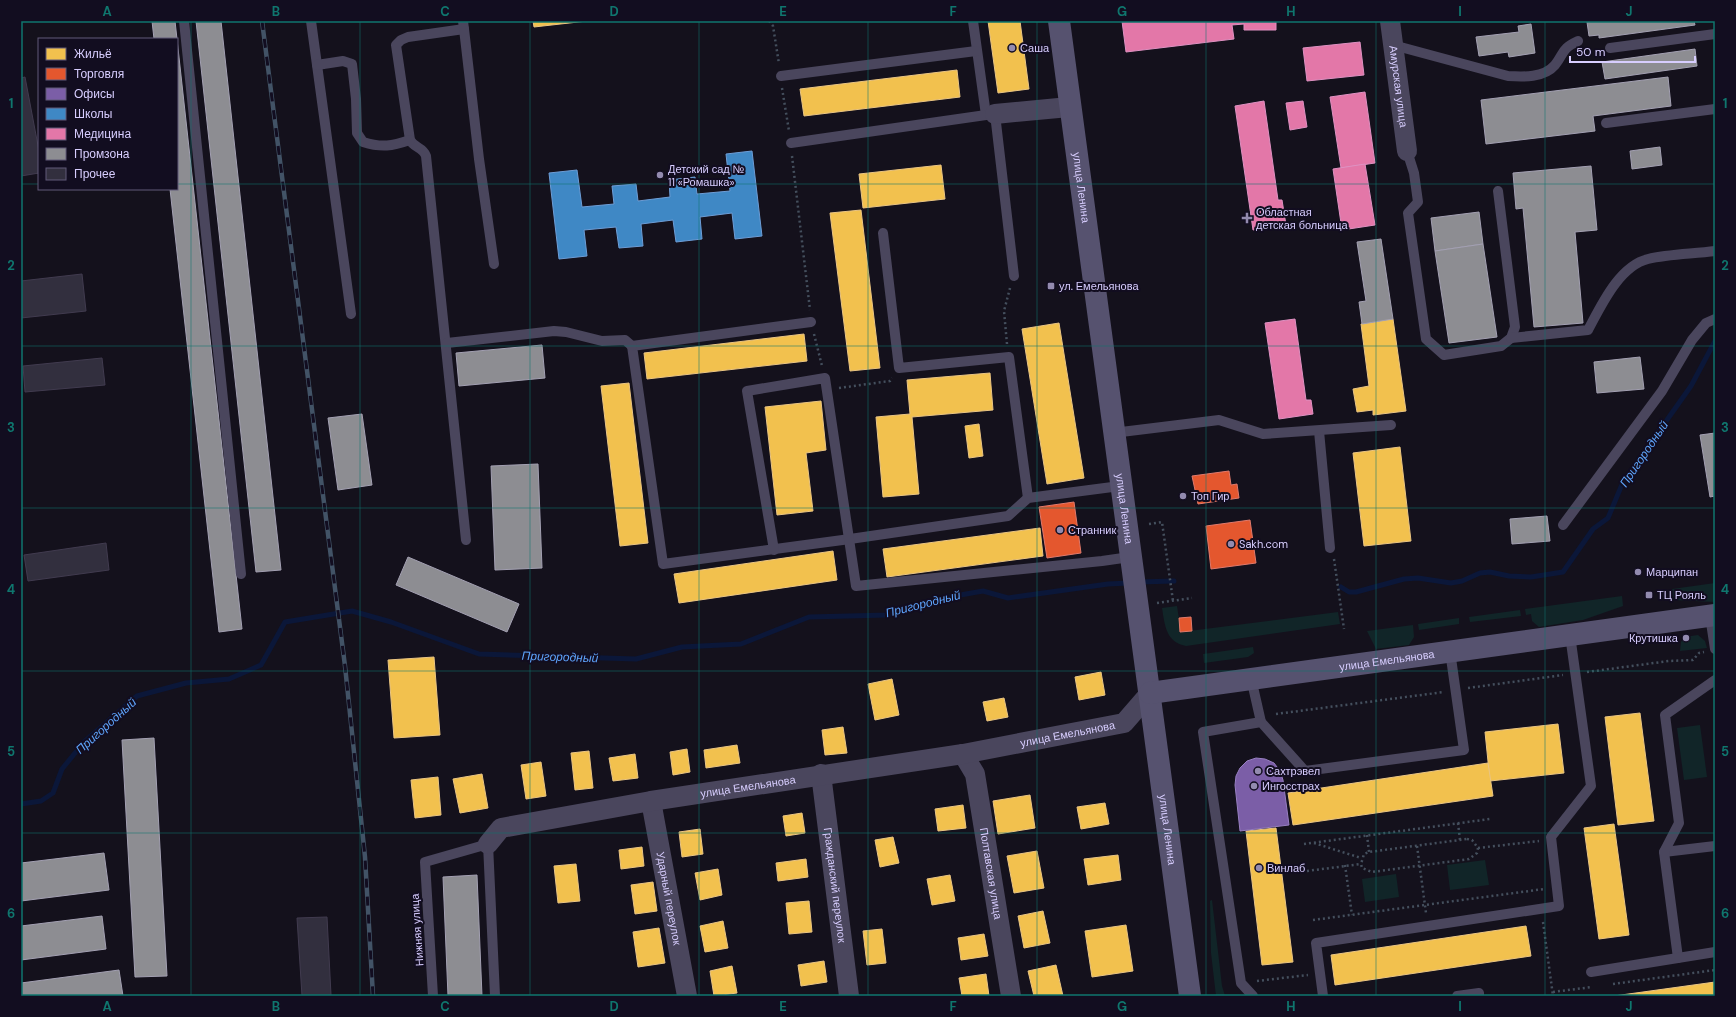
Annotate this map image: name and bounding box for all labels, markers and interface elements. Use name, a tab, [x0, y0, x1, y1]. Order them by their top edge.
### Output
text: A	[102, 3, 112, 20]
text: B	[272, 3, 280, 20]
text: C	[440, 3, 450, 20]
text: D	[609, 3, 619, 20]
text: E	[779, 3, 787, 20]
text: F	[949, 3, 957, 20]
text: G	[1117, 3, 1127, 20]
text: H	[1286, 3, 1296, 20]
text: I	[1458, 3, 1462, 20]
text: J	[1625, 3, 1633, 20]
legend	[38, 38, 178, 190]
scale bar	[1570, 38, 1695, 64]
place label: Саша	[1020, 41, 1050, 55]
marker: Саша	[1007, 43, 1017, 53]
text: 50 m	[1576, 44, 1605, 60]
street label: Амурская улица	[1386, 45, 1411, 129]
text: Жильё	[74, 46, 112, 62]
text: Торговля	[74, 66, 124, 82]
text: Офисы	[74, 86, 115, 102]
text: 1	[9, 95, 13, 112]
text: 1	[1723, 95, 1727, 112]
text: Школы	[74, 106, 112, 122]
text: Медицина	[74, 126, 131, 142]
text: Промзона	[74, 146, 130, 162]
street label: улица Ленина	[1070, 151, 1093, 224]
place label: Детский сад № 11 «Ромашка»	[668, 162, 745, 189]
text: Прочее	[74, 166, 116, 182]
marker: Детский сад № 11 «Ромашка»	[655, 170, 665, 180]
place label: Областная детская больница	[1256, 205, 1348, 232]
marker: Областная детская больница	[1241, 212, 1253, 224]
text: 2	[7, 257, 15, 274]
text: 2	[1721, 257, 1729, 274]
place label: ул. Емельянова	[1059, 279, 1139, 293]
marker: ул. Емельянова	[1046, 281, 1056, 291]
water label: Пригородный	[1616, 418, 1672, 490]
text: 3	[7, 419, 15, 436]
text: 3	[1721, 419, 1729, 436]
street label: улица Ленина	[1113, 473, 1136, 546]
place label: Топ Гир	[1191, 489, 1229, 503]
marker: Топ Гир	[1178, 491, 1188, 501]
place label: Странник	[1068, 523, 1117, 537]
marker: Странник	[1055, 525, 1065, 535]
place label: Sakh.com	[1239, 537, 1288, 551]
marker: Sakh.com	[1226, 539, 1236, 549]
place label: Марципан	[1646, 565, 1698, 579]
marker: Марципан	[1633, 567, 1643, 577]
text: 4	[7, 581, 15, 598]
text: 4	[1721, 581, 1729, 598]
water label: Пригородный	[884, 587, 962, 621]
place label: ТЦ Рояль	[1657, 588, 1706, 602]
marker: ТЦ Рояль	[1644, 590, 1654, 600]
place label: Крутишка	[1629, 631, 1679, 645]
marker: Крутишка	[1681, 633, 1691, 643]
street label: улица Емельянова	[1338, 647, 1436, 674]
water label: Пригородный	[521, 648, 599, 666]
water label: Пригородный	[72, 694, 140, 758]
street label: улица Емельянова	[1019, 718, 1117, 750]
text: 5	[7, 743, 15, 760]
text: 5	[1721, 743, 1729, 760]
place label: Сахтрэвел	[1266, 764, 1320, 778]
marker: Сахтрэвел	[1253, 766, 1263, 776]
street label: улица Емельянова	[699, 772, 797, 800]
place label: Ингосстрах	[1262, 779, 1320, 793]
marker: Ингосстрах	[1249, 781, 1259, 791]
street label: улица Ленина	[1156, 794, 1179, 867]
street label: Полтавская улица	[977, 826, 1006, 921]
street label: Гражданский переулок	[821, 827, 849, 944]
street label: Ударный переулок	[653, 850, 685, 946]
place label: Винлаб	[1267, 861, 1305, 875]
marker: Винлаб	[1254, 863, 1264, 873]
street label: Нижняя улица	[407, 892, 427, 967]
text: 6	[7, 905, 15, 922]
text: 6	[1721, 905, 1729, 922]
text: A	[102, 998, 112, 1015]
text: B	[272, 998, 280, 1015]
text: C	[440, 998, 450, 1015]
text: D	[609, 998, 619, 1015]
text: E	[779, 998, 787, 1015]
text: F	[949, 998, 957, 1015]
text: G	[1117, 998, 1127, 1015]
text: H	[1286, 998, 1296, 1015]
text: I	[1458, 998, 1462, 1015]
text: J	[1625, 998, 1633, 1015]

